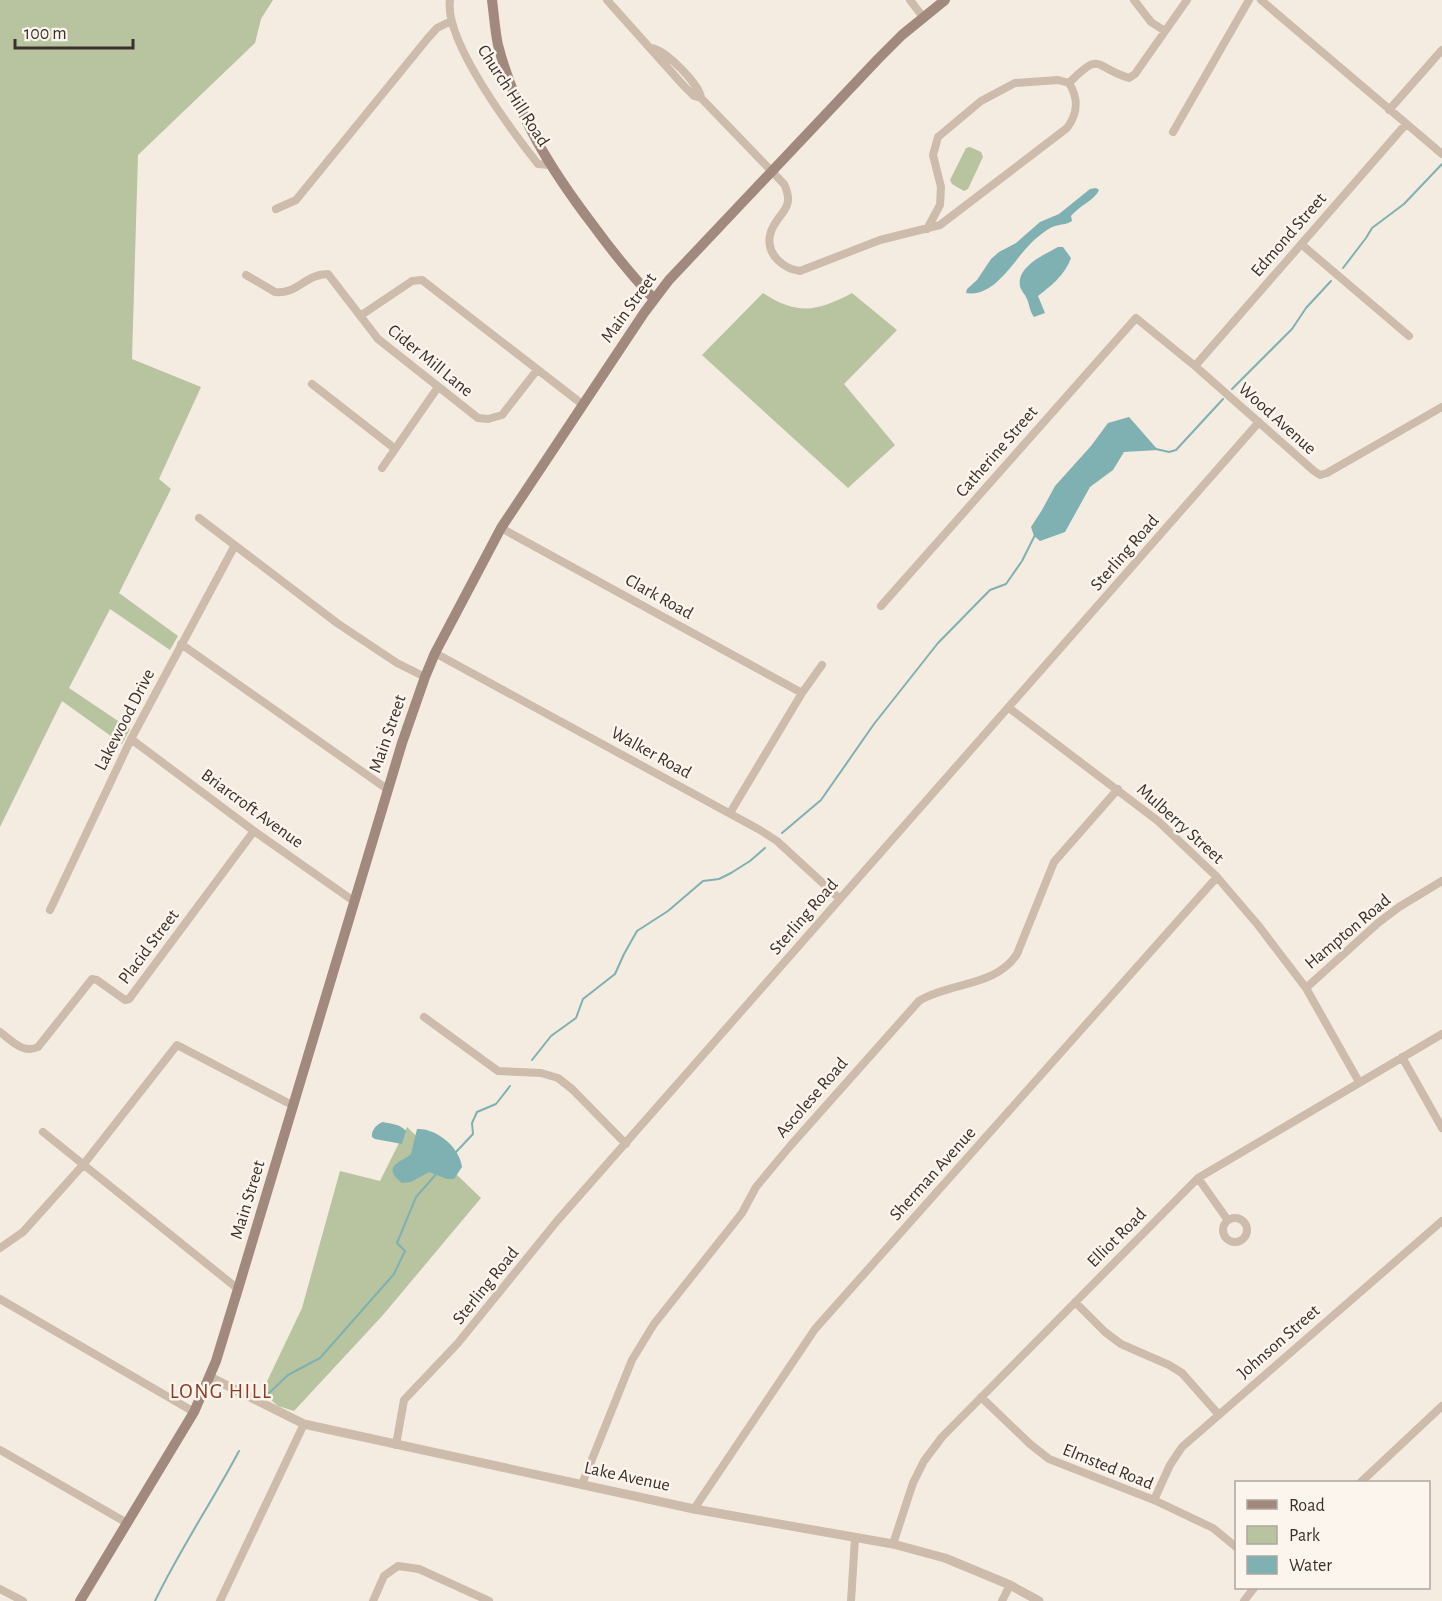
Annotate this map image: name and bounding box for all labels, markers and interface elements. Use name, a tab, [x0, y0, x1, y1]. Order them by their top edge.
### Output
scale bar	[15, 12, 134, 50]
text: 100 m	[24, 25, 67, 43]
street label: Church Hill Road	[474, 42, 552, 150]
street label: Edmond Street	[1248, 189, 1330, 280]
street label: Main Street	[598, 270, 660, 346]
street label: Cider Mill Lane	[384, 321, 476, 401]
street label: Wood Avenue	[1235, 380, 1319, 458]
street label: Catherine Street	[953, 403, 1041, 501]
street label: Sterling Road	[1087, 512, 1163, 594]
street label: Clark Road	[622, 571, 696, 623]
street label: Lakewood Drive	[92, 666, 158, 774]
street label: Main Street	[366, 692, 410, 775]
street label: Walker Road	[608, 724, 694, 782]
street label: Briarcroft Avenue	[198, 766, 306, 852]
street label: Mulberry Street	[1133, 781, 1227, 868]
street label: Sterling Road	[766, 876, 842, 958]
street label: Hampton Road	[1302, 891, 1394, 973]
street label: Placid Street	[115, 906, 183, 988]
street label: Ascolese Road	[773, 1055, 851, 1141]
street label: Sherman Avenue	[886, 1124, 980, 1224]
street label: Main Street	[228, 1158, 269, 1242]
street label: Elliot Road	[1084, 1205, 1150, 1271]
street label: Sterling Road	[450, 1244, 522, 1328]
street label: Johnson Street	[1234, 1301, 1324, 1382]
district label: LONG HILL	[170, 1381, 272, 1402]
street label: Elmsted Road	[1060, 1441, 1156, 1493]
street label: Lake Avenue	[582, 1459, 672, 1495]
legend	[1235, 1481, 1430, 1589]
text: Road	[1289, 1497, 1325, 1515]
text: Park	[1289, 1527, 1321, 1545]
text: Water	[1289, 1557, 1332, 1575]

